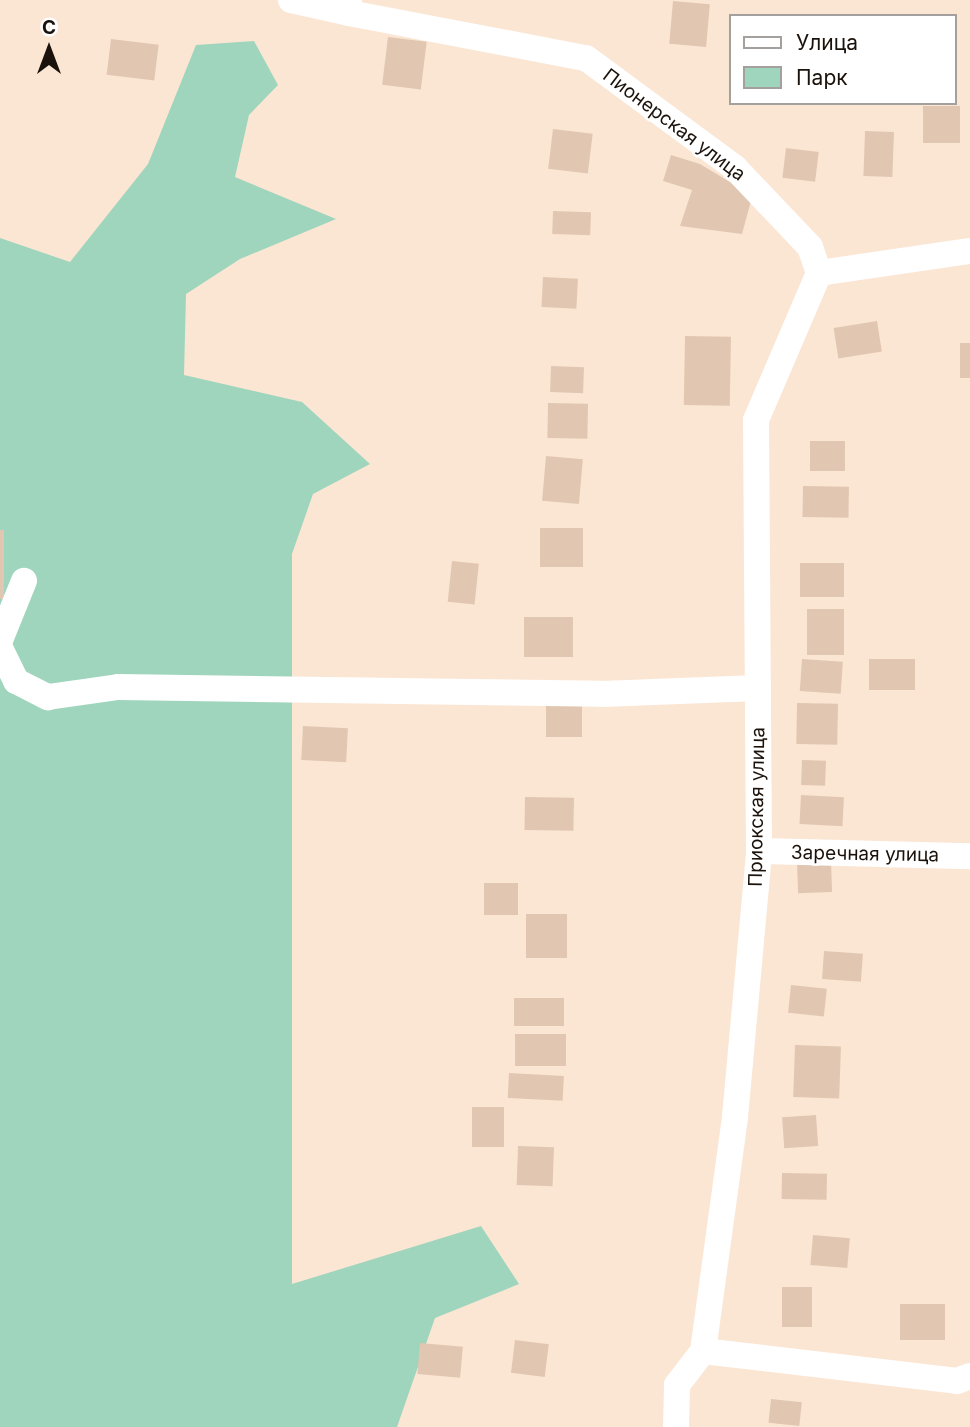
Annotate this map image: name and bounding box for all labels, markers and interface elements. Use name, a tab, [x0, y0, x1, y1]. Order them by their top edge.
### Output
north arrow	[14, 14, 84, 84]
legend	[729, 14, 956, 105]
text: С	[42, 16, 56, 39]
text: Улица	[796, 30, 858, 55]
street label: Пионерская улица	[598, 64, 750, 186]
text: Парк	[796, 65, 848, 90]
street label: Приокская улица	[744, 727, 770, 887]
street label: Заречная улица	[791, 841, 939, 867]

